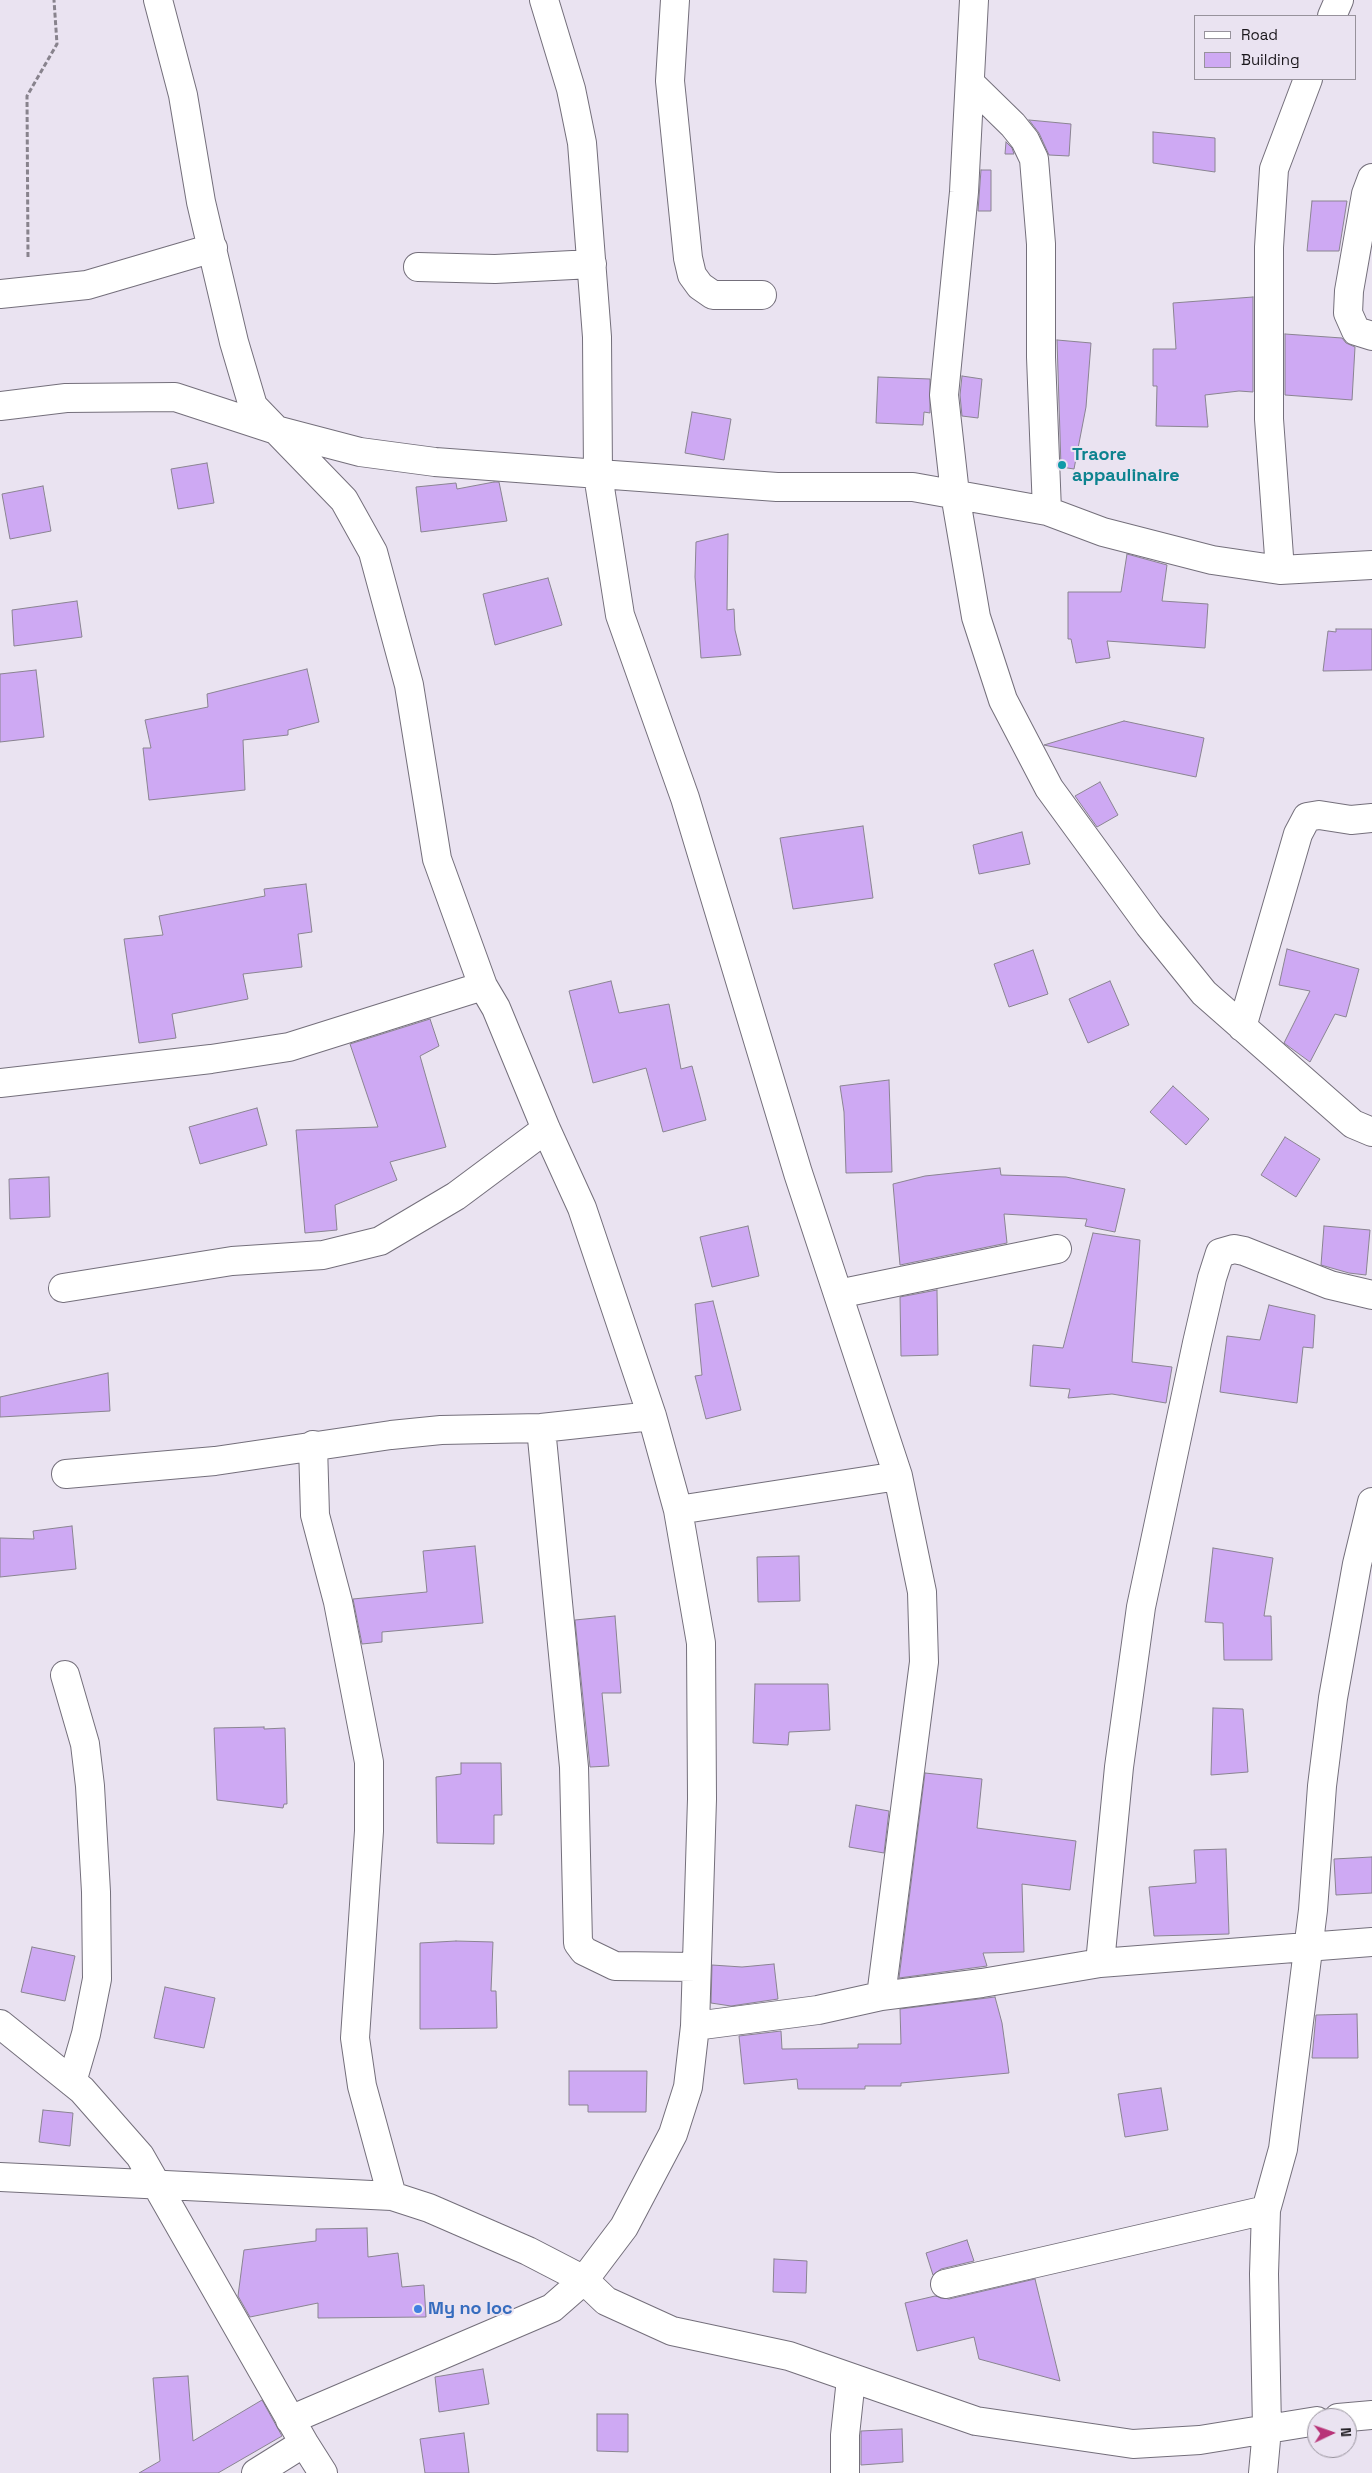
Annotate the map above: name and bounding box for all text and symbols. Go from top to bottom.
legend [1194,15,1357,80]
text: Road [1241,25,1278,44]
text: Building [1241,50,1300,69]
place label: Traore appaulinaire [1072,444,1180,486]
marker: Traore appaulinaire [1056,459,1068,471]
place label: My no loc [428,2298,513,2320]
marker: My no loc [412,2303,424,2315]
north arrow [1307,2408,1357,2458]
text: N [1337,2427,1355,2437]

